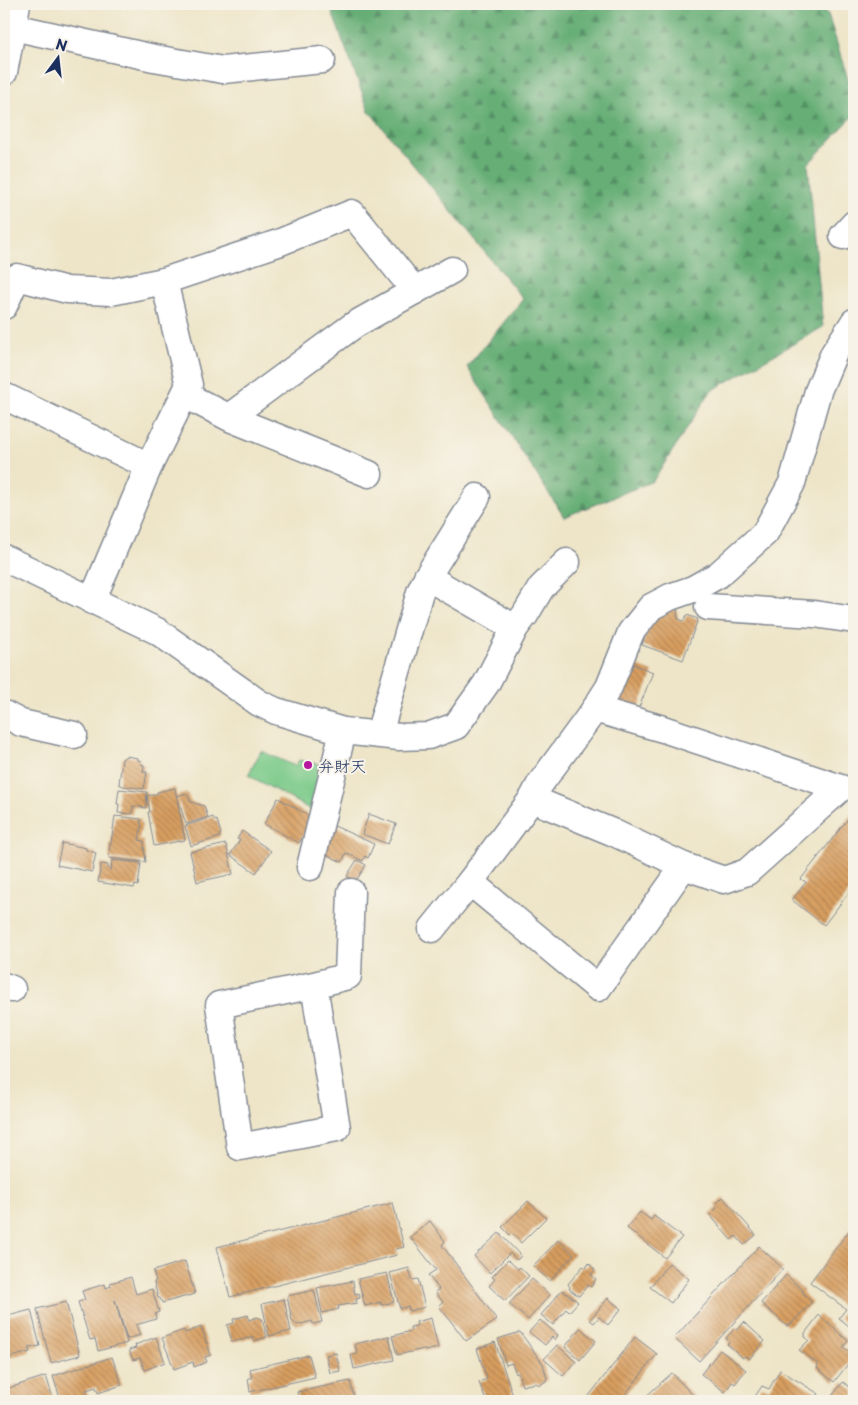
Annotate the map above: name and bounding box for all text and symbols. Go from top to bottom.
north arrow [32,32,82,82]
text: N [53,33,70,57]
place label: 弁財天 [318,753,366,777]
marker: 弁財天 [302,759,314,771]

